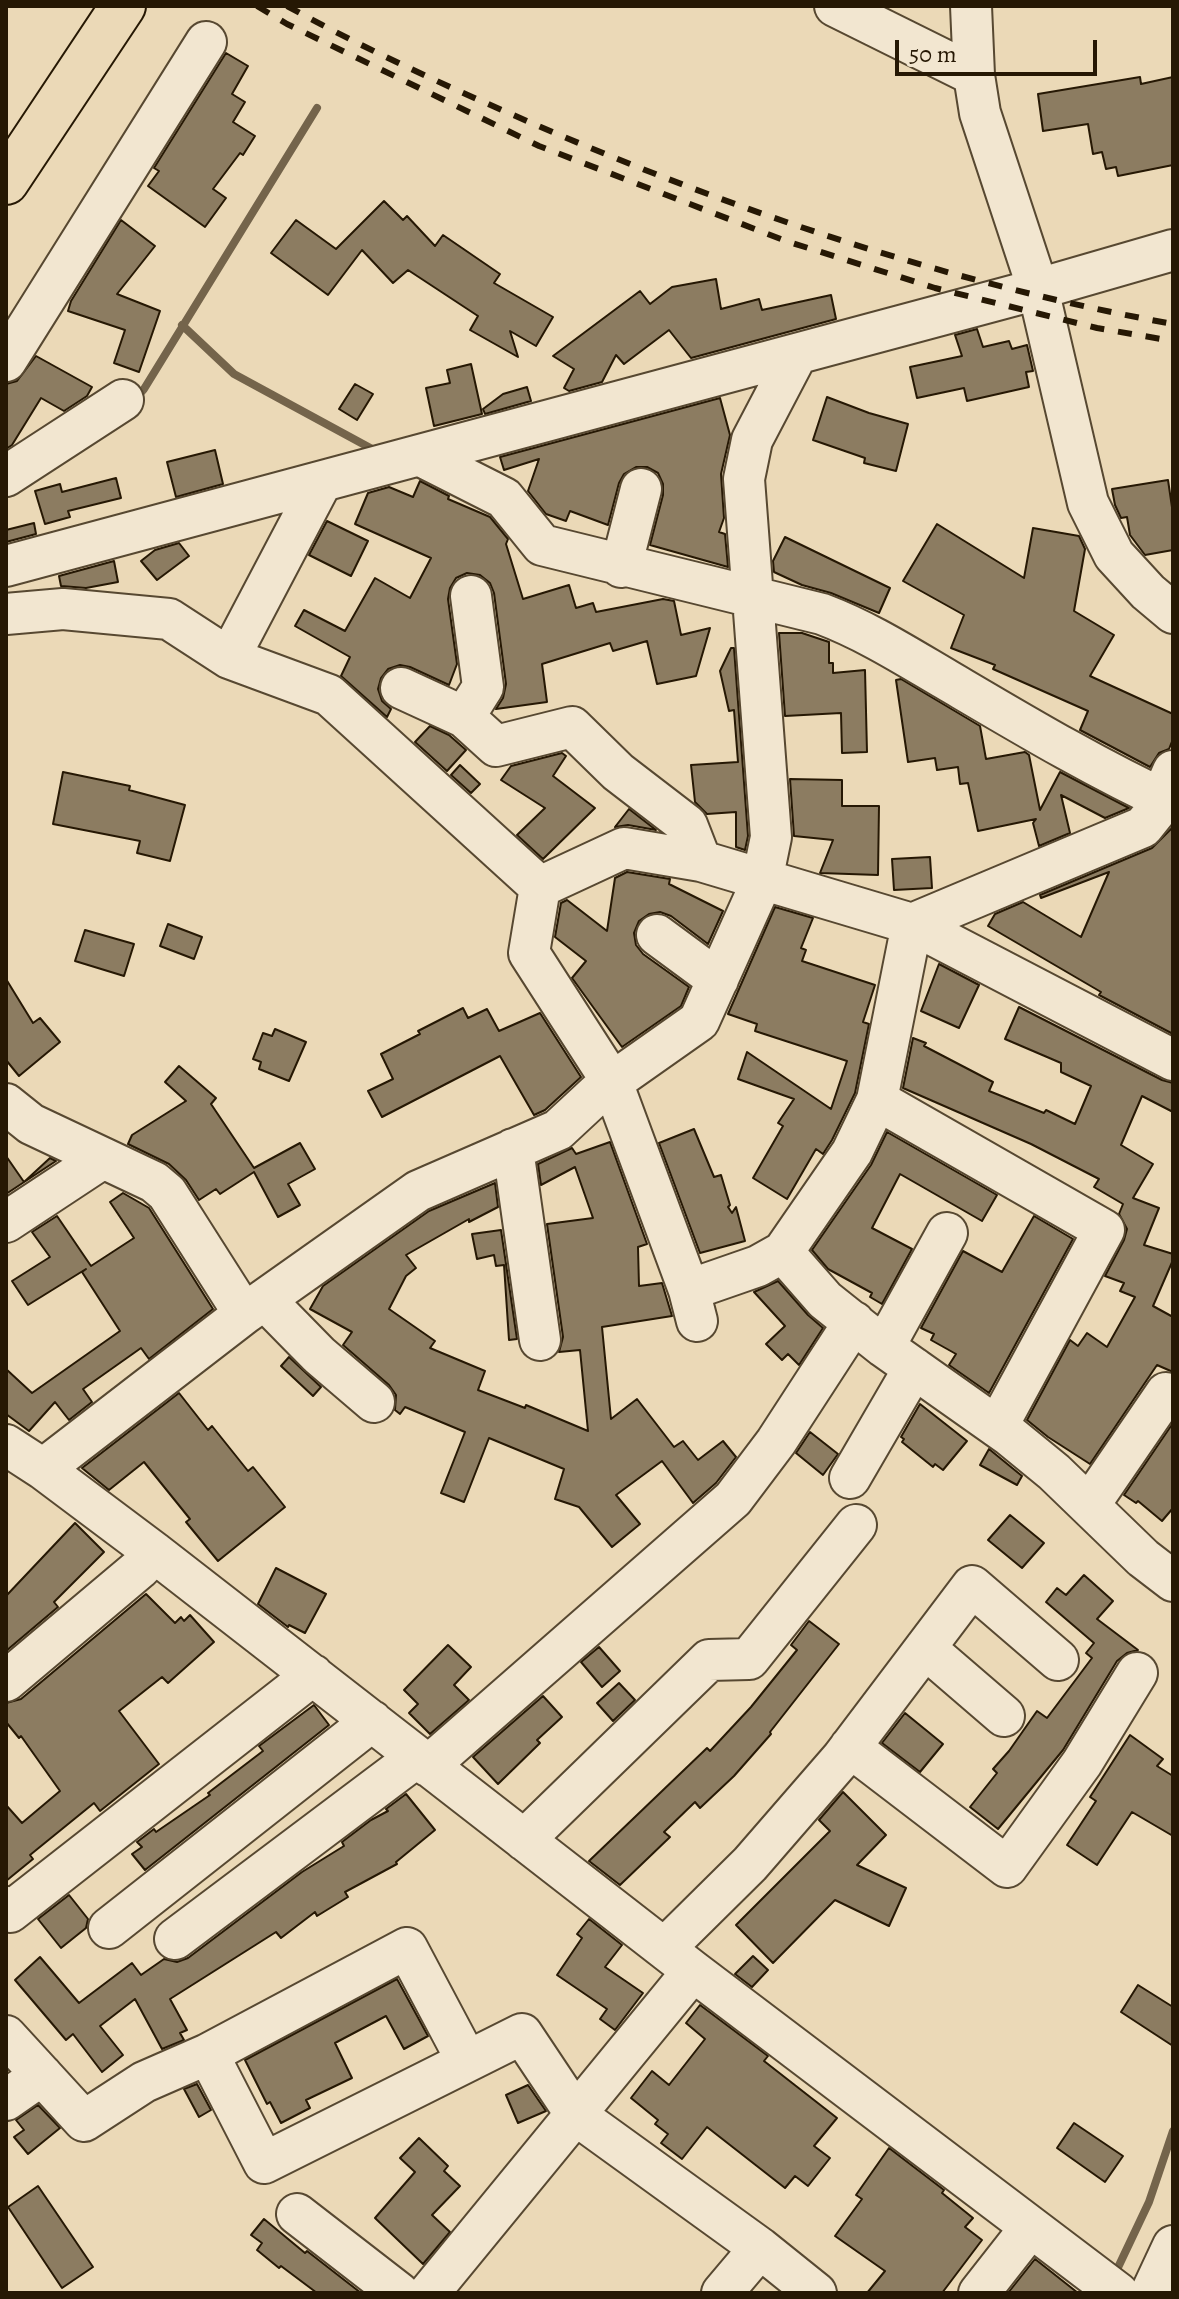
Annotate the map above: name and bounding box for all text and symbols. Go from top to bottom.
scale bar [899,24,1101,74]
text: 50 m [909,38,957,70]

